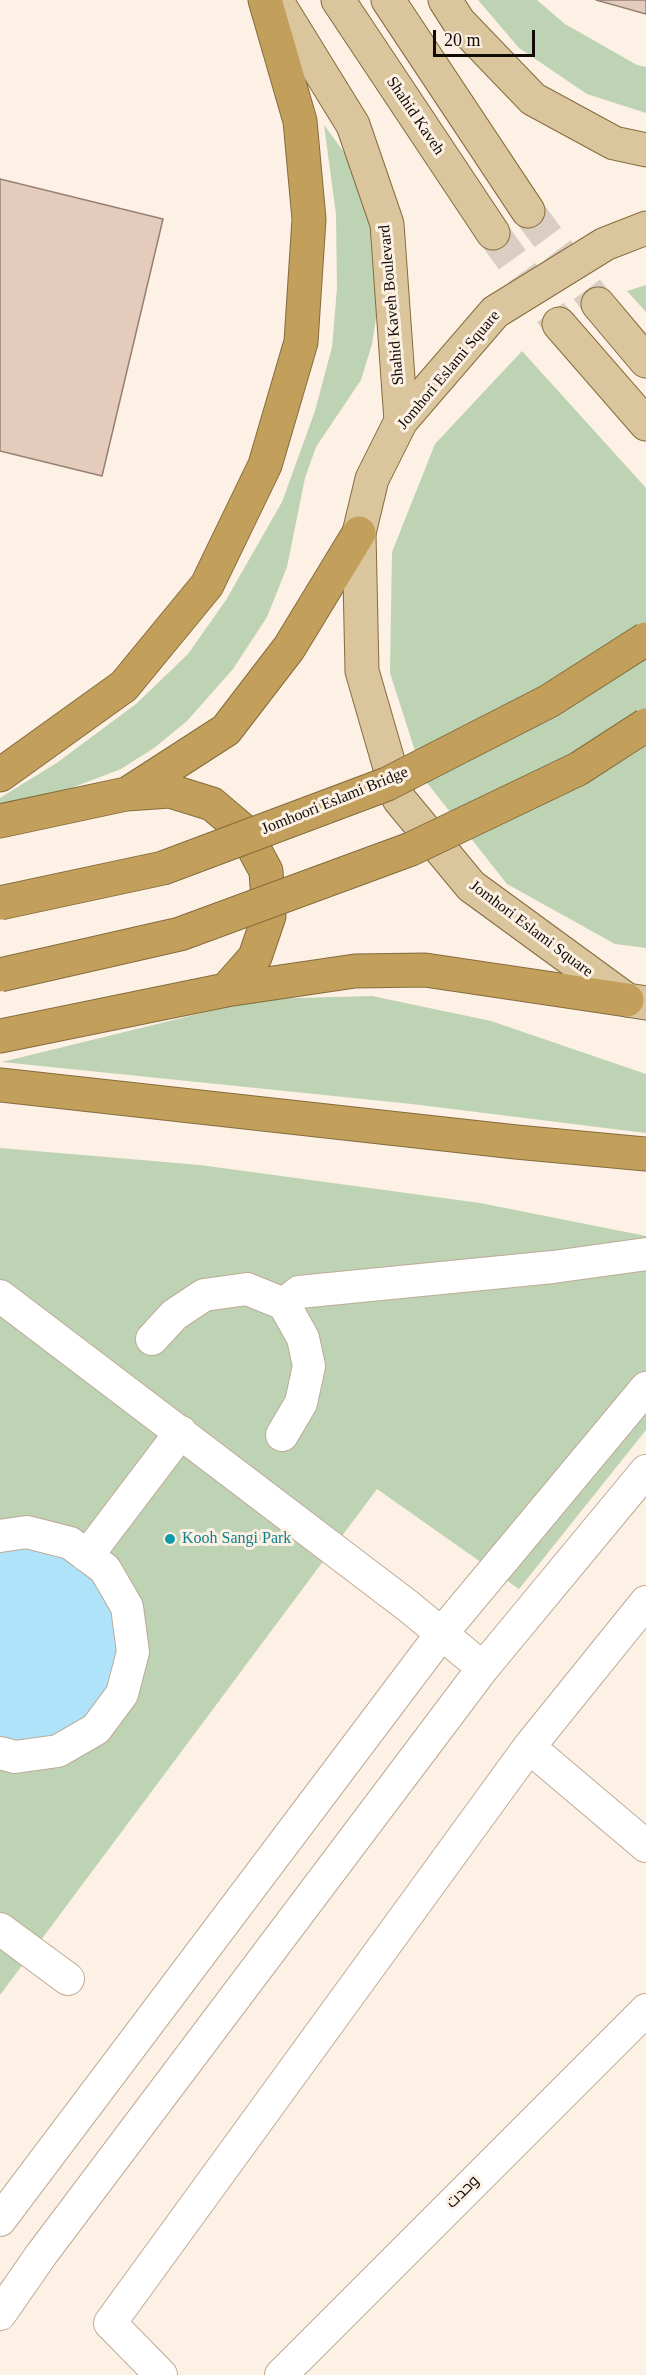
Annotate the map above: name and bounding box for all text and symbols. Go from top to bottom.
scale bar [436,18,538,56]
text: 20 m [444,30,481,50]
street label: Shahid Kaveh [382,73,448,159]
street label: Shahid Kaveh Boulevard [375,224,409,386]
street label: Jomhori Eslami Square [394,307,504,433]
street label: Jomhoori Eslami Bridge [259,763,411,839]
street label: Jomhori Eslami Square [466,876,596,982]
place label: Kooh Sangi Park [182,1529,291,1549]
marker: Kooh Sangi Park [163,1532,177,1546]
street label: وحدت [442,2171,484,2213]

